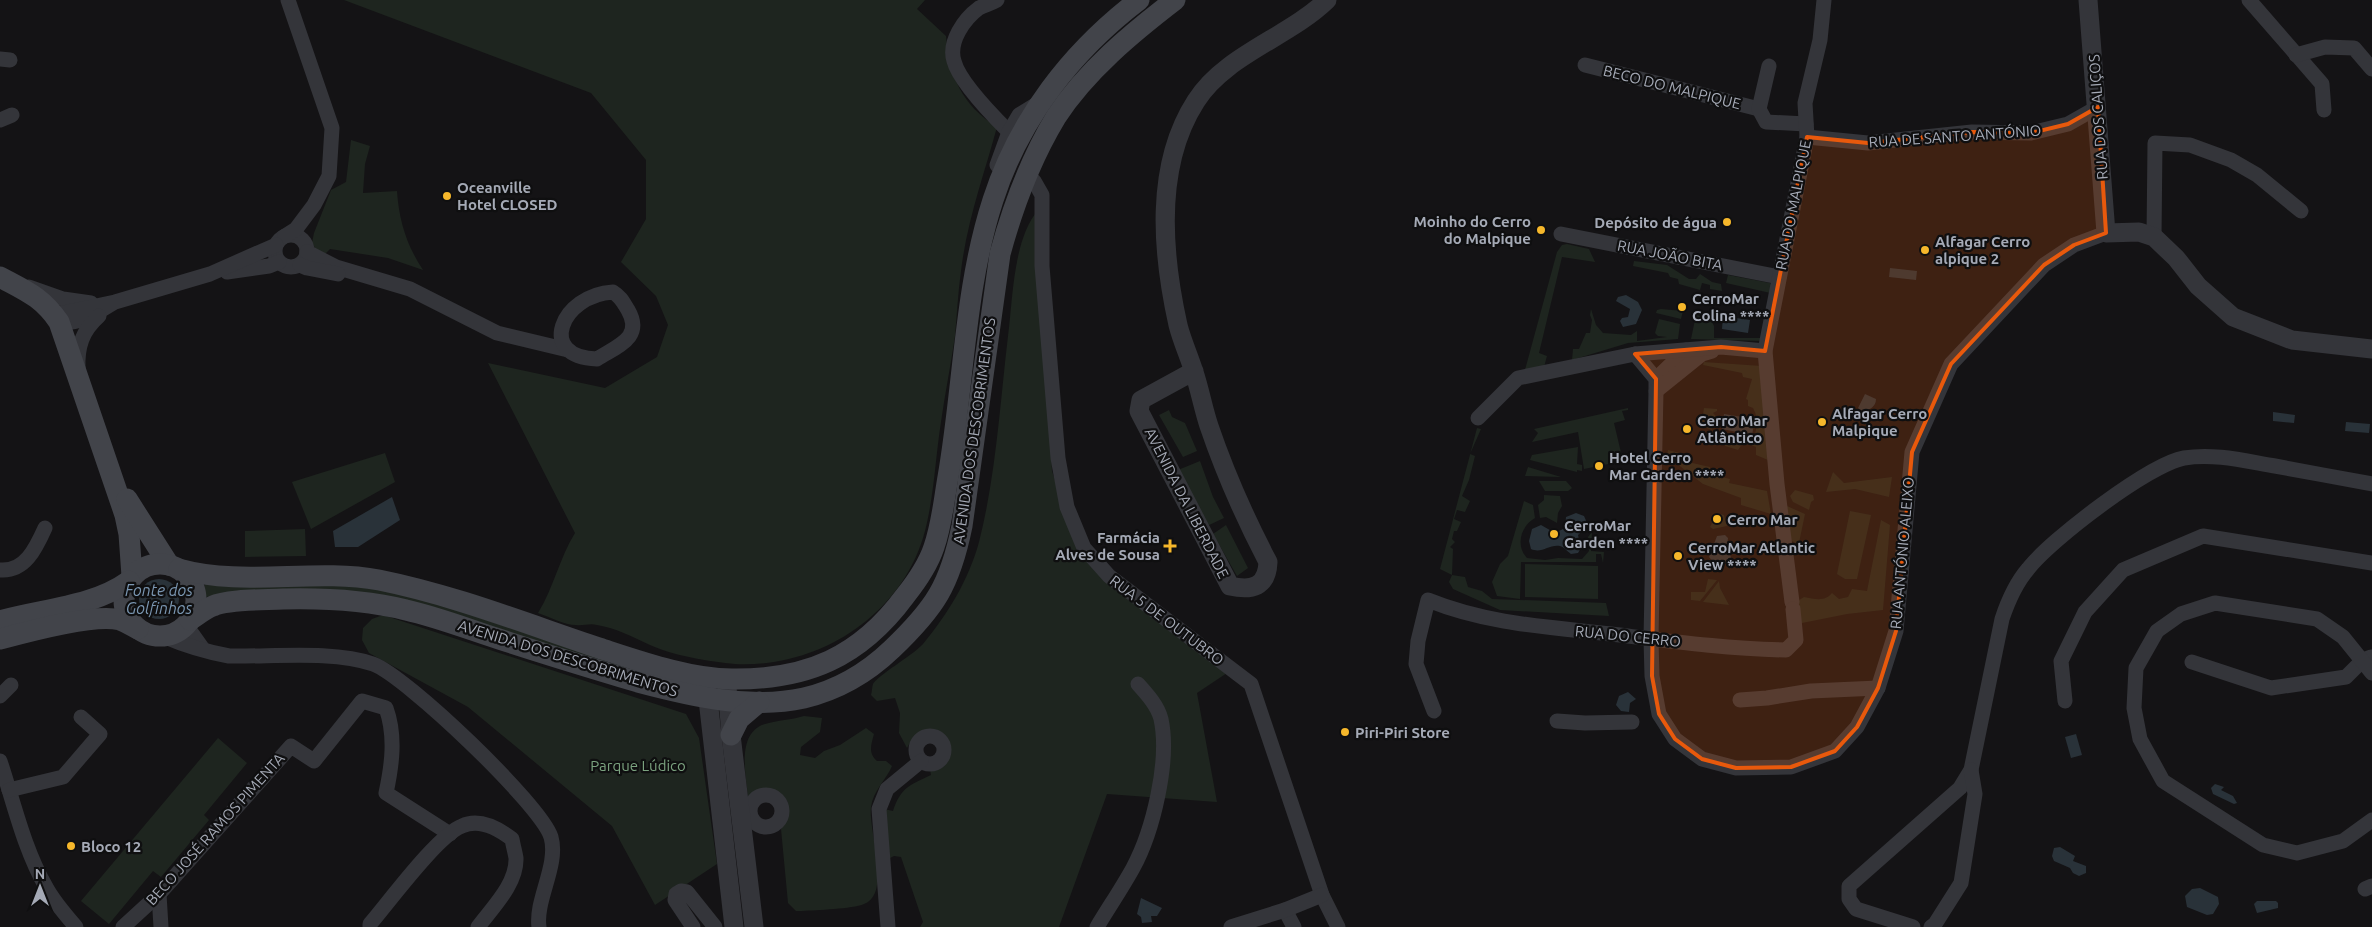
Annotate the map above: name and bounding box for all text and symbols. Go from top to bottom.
street label: RUA DOS CALIÇOS [2085,54,2111,180]
street label: BECO DO MALPIQUE [1602,62,1742,112]
street label: RUA DE SANTO ANTÓNIO [1868,121,2042,151]
street label: RUA DO MALPIQUE [1772,139,1814,271]
place label: Oceanville Hotel CLOSED [457,179,558,213]
marker: Oceanville Hotel CLOSED [441,190,453,202]
place label: Moinho do Cerro do Malpique [1413,213,1531,247]
place label: Depósito de água [1594,214,1717,231]
marker: Depósito de água [1721,216,1733,228]
marker: Moinho do Cerro do Malpique [1535,224,1547,236]
place label: Alfagar Cerro alpique 2 [1935,233,2030,267]
street label: RUA JOÃO BITA [1616,236,1724,274]
marker: Alfagar Cerro alpique 2 [1919,244,1931,256]
place label: CerroMar Colina **** [1692,290,1769,324]
marker: CerroMar Colina **** [1676,301,1688,313]
street label: AVENIDA DOS DESCOBRIMENTOS [950,316,998,545]
place label: Alfagar Cerro Malpique [1832,405,1927,439]
place label: Cerro Mar Atlântico [1697,412,1768,446]
marker: Alfagar Cerro Malpique [1816,416,1828,428]
marker: Cerro Mar Atlântico [1681,423,1693,435]
street label: AVENIDA DA LIBERDADE [1142,425,1232,581]
place label: Hotel Cerro Mar Garden **** [1609,449,1724,483]
marker: Hotel Cerro Mar Garden **** [1593,460,1605,472]
street label: RUA ANTÓNIO ALEIXO [1887,476,1917,630]
place label: Cerro Mar [1727,511,1798,528]
marker: Cerro Mar [1711,513,1723,525]
place label: CerroMar Garden **** [1564,517,1648,551]
marker: CerroMar Garden **** [1548,528,1560,540]
place label: Farmácia Alves de Sousa [1055,529,1160,563]
place label: CerroMar Atlantic View **** [1688,539,1815,573]
marker: Farmácia Alves de Sousa [1164,540,1176,552]
marker: CerroMar Atlantic View **** [1672,550,1684,562]
street label: RUA 5 DE OUTUBRO [1107,572,1227,668]
water label: Fonte dos Golfinhos [125,581,193,618]
street label: AVENIDA DOS DESCOBRIMENTOS [456,616,680,700]
street label: RUA DO CERRO [1574,622,1682,650]
place label: Piri-Piri Store [1355,724,1450,741]
marker: Piri-Piri Store [1339,726,1351,738]
street label: BECO JOSÉ RAMOS PIMENTA [142,749,288,908]
park label: Parque Lúdico [590,757,686,774]
place label: Bloco 12 [81,838,141,855]
marker: Bloco 12 [65,840,77,852]
north arrow [15,862,65,912]
text: N [35,866,45,882]

